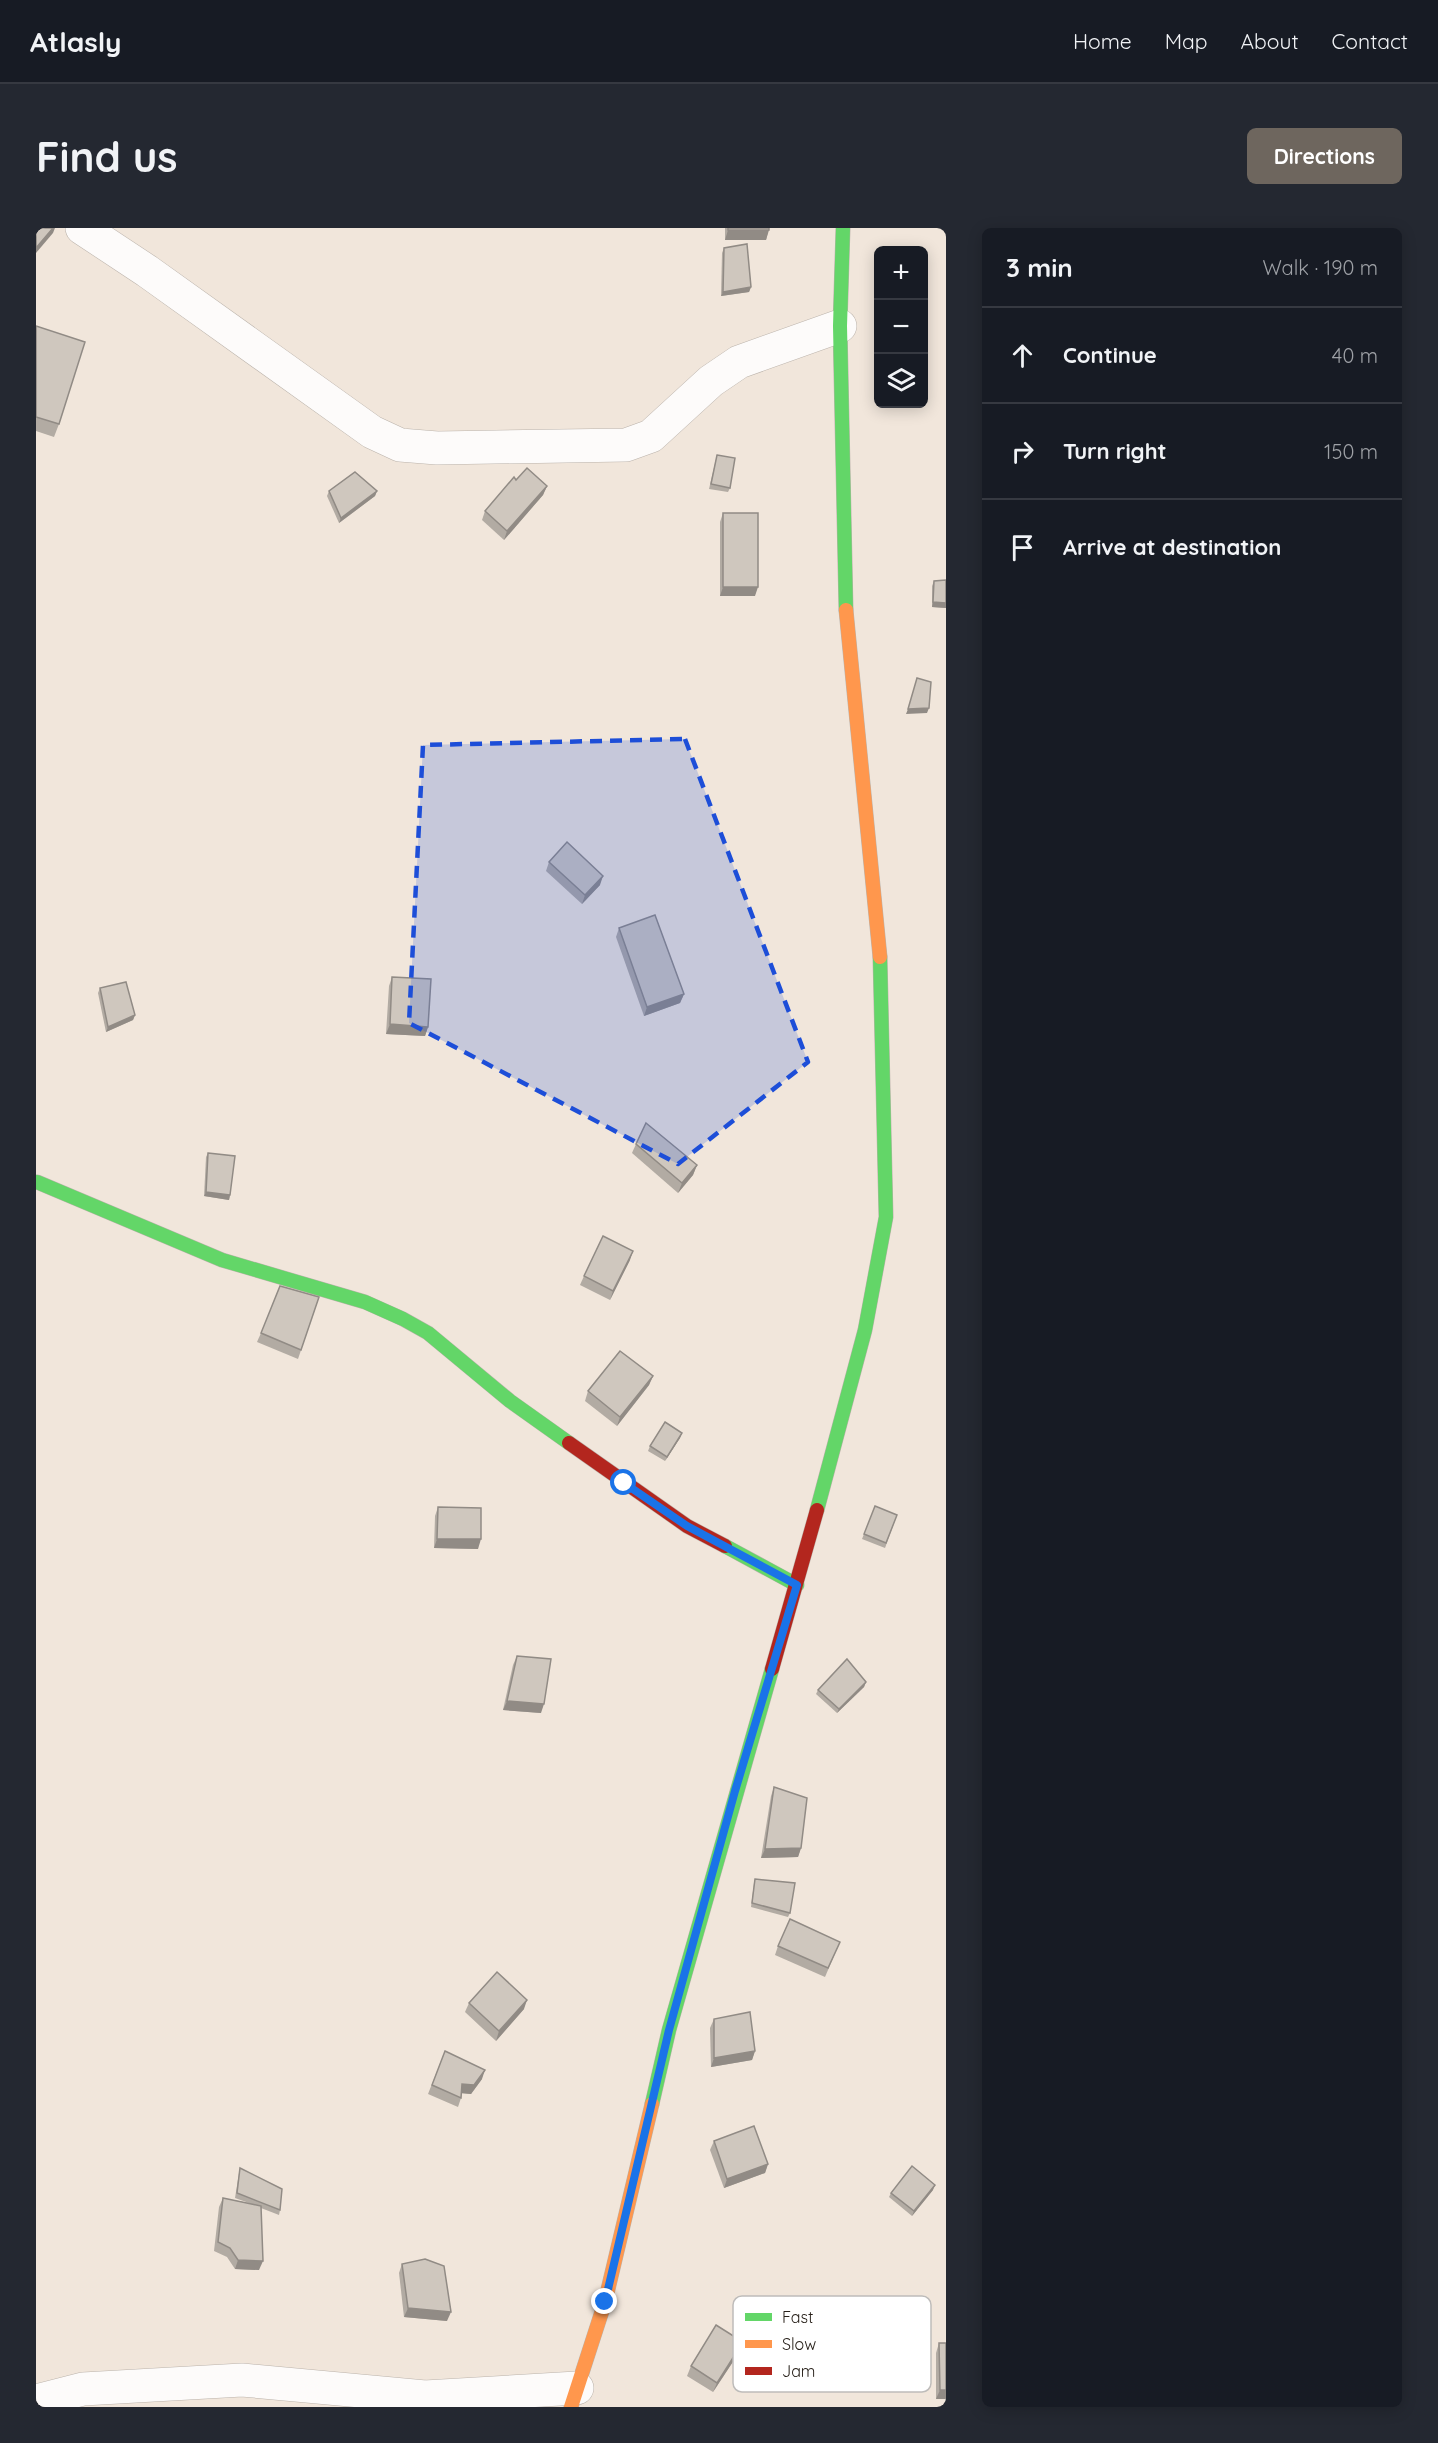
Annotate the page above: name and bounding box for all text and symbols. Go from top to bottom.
text: Atlasly [30,24,121,59]
text: Home [1073,28,1132,54]
text: Map [1165,28,1208,54]
text: About [1241,28,1299,54]
text: Contact [1332,28,1408,54]
button: Directions [1247,128,1402,184]
text: Find us [36,130,178,183]
map controls [874,246,928,408]
button: + [874,246,928,300]
text: 3 min [1006,251,1073,284]
text: Walk · 190 m [1262,255,1378,280]
button: − [874,300,928,354]
icon: ahead [1006,339,1039,372]
text: Continue [1063,341,1157,369]
text: 40 m [1332,343,1378,368]
button: layers [874,354,928,408]
icon: right [1006,435,1039,468]
text: Turn right [1063,437,1167,465]
text: 150 m [1324,439,1378,464]
icon: arrive [1006,531,1039,564]
text: Arrive at destination [1063,533,1281,561]
route start [610,1469,636,1495]
route end [591,2288,617,2314]
legend [733,2296,931,2392]
text: Fast [782,2307,813,2327]
text: Slow [782,2334,816,2354]
text: Jam [782,2361,815,2381]

